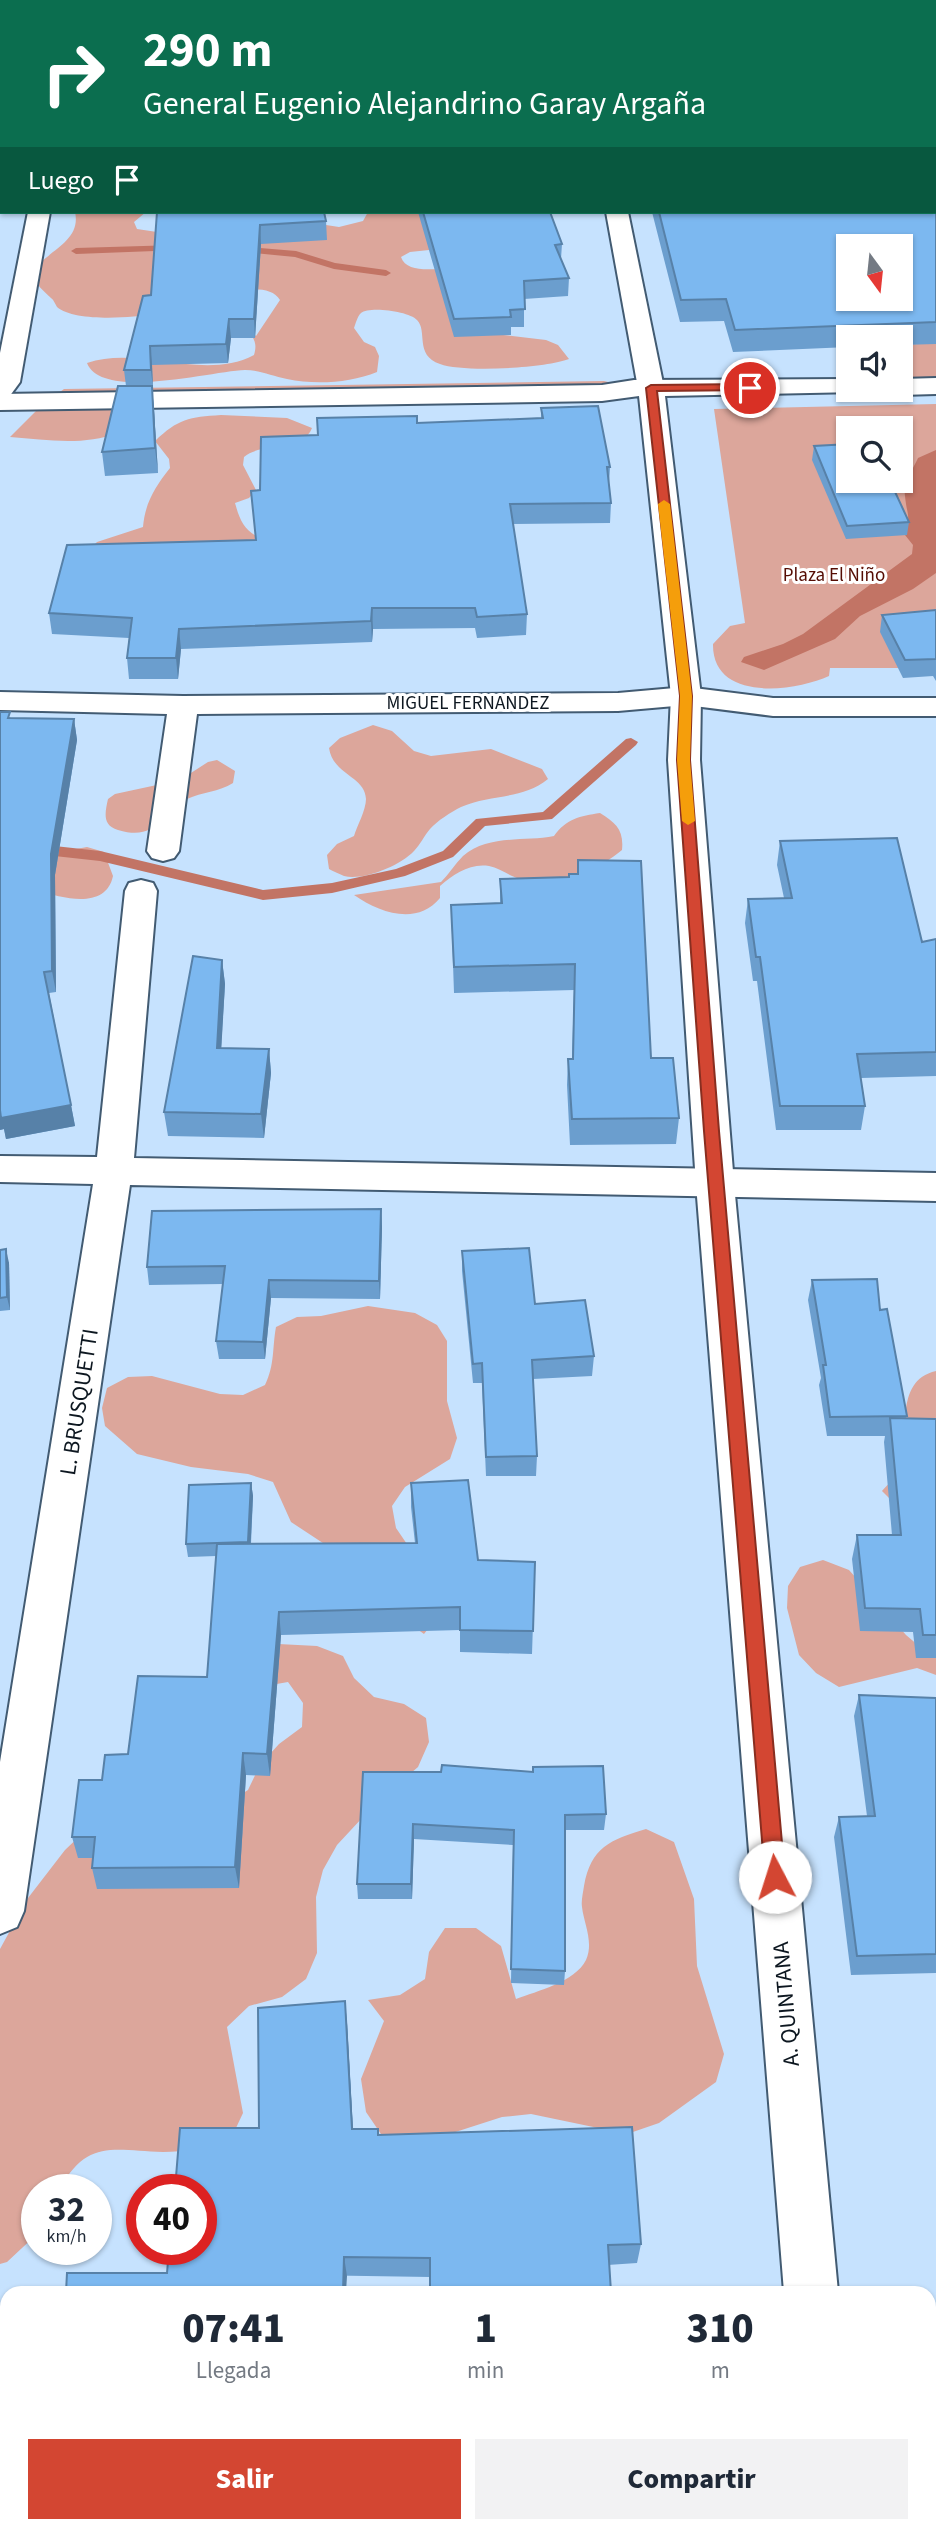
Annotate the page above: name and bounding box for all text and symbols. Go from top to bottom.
text: 290 m [143,16,272,86]
icon: right [28,28,119,119]
text: General Eugenio Alejandrino Garay Argaña [143,81,706,127]
icon: arrive [108,161,146,199]
text: Luego [28,162,94,199]
north arrow [836,234,914,312]
map controls [836,234,913,493]
button: sound [836,325,913,402]
pin [720,358,780,418]
icon: arrive [731,369,769,407]
button: search [836,416,913,493]
park label: Plaza El Niño [783,562,885,589]
street label: MIGUEL FERNANDEZ [387,690,549,717]
street label: L. BRUSQUETTI [51,1326,107,1478]
position arrow [738,1840,812,1914]
street label: A. QUINTANA [764,1940,808,2068]
speed limit sign: 40 [126,2174,217,2265]
text: 32 [48,2185,85,2235]
text: km/h [47,2224,86,2249]
text: 07:41 [182,2299,285,2359]
text: 1 [474,2299,497,2359]
text: 310 [687,2299,754,2359]
text: Llegada [196,2354,271,2387]
text: min [467,2354,504,2387]
text: m [711,2354,730,2387]
button: Salir [28,2439,461,2519]
button: Compartir [475,2439,908,2519]

